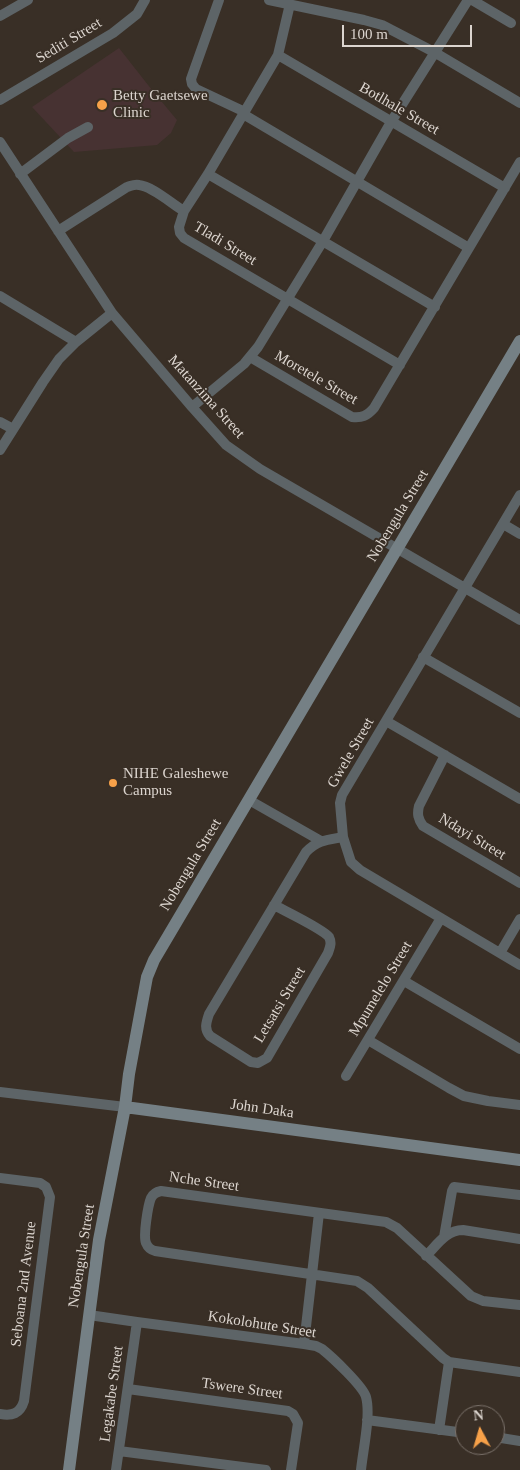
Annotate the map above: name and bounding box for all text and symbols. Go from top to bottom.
street label: Sediti Street [33,14,105,68]
scale bar [345,15,475,47]
text: 100 m [350,26,388,42]
street label: Botlhale Street [356,79,442,139]
place label: Betty Gaetsewe Clinic [113,87,208,122]
marker: Betty Gaetsewe Clinic [95,98,109,112]
street label: Tladi Street [190,218,260,270]
street label: Moretele Street [271,347,361,409]
street label: Matanzima Street [164,352,248,442]
street label: Nobengula Street [363,467,433,565]
street label: Gwele Street [324,715,378,791]
place label: NIHE Galeshewe Campus [123,765,228,800]
marker: NIHE Galeshewe Campus [107,777,119,789]
street label: Ndayi Street [435,810,509,864]
street label: Nobengula Street [156,816,226,914]
street label: Mpumelelo Street [346,938,416,1040]
street label: Letsatsi Street [250,964,310,1046]
street label: John Daka [229,1096,295,1122]
street label: Nche Street [168,1168,240,1196]
street label: Nobengula Street [65,1203,99,1309]
street label: Seboana 2nd Avenue [7,1220,41,1348]
street label: Kokolohute Street [206,1308,318,1342]
street label: Legakabe Street [96,1345,128,1443]
street label: Tswere Street [200,1374,284,1404]
north arrow [455,1405,505,1455]
text: N [473,1408,484,1424]

